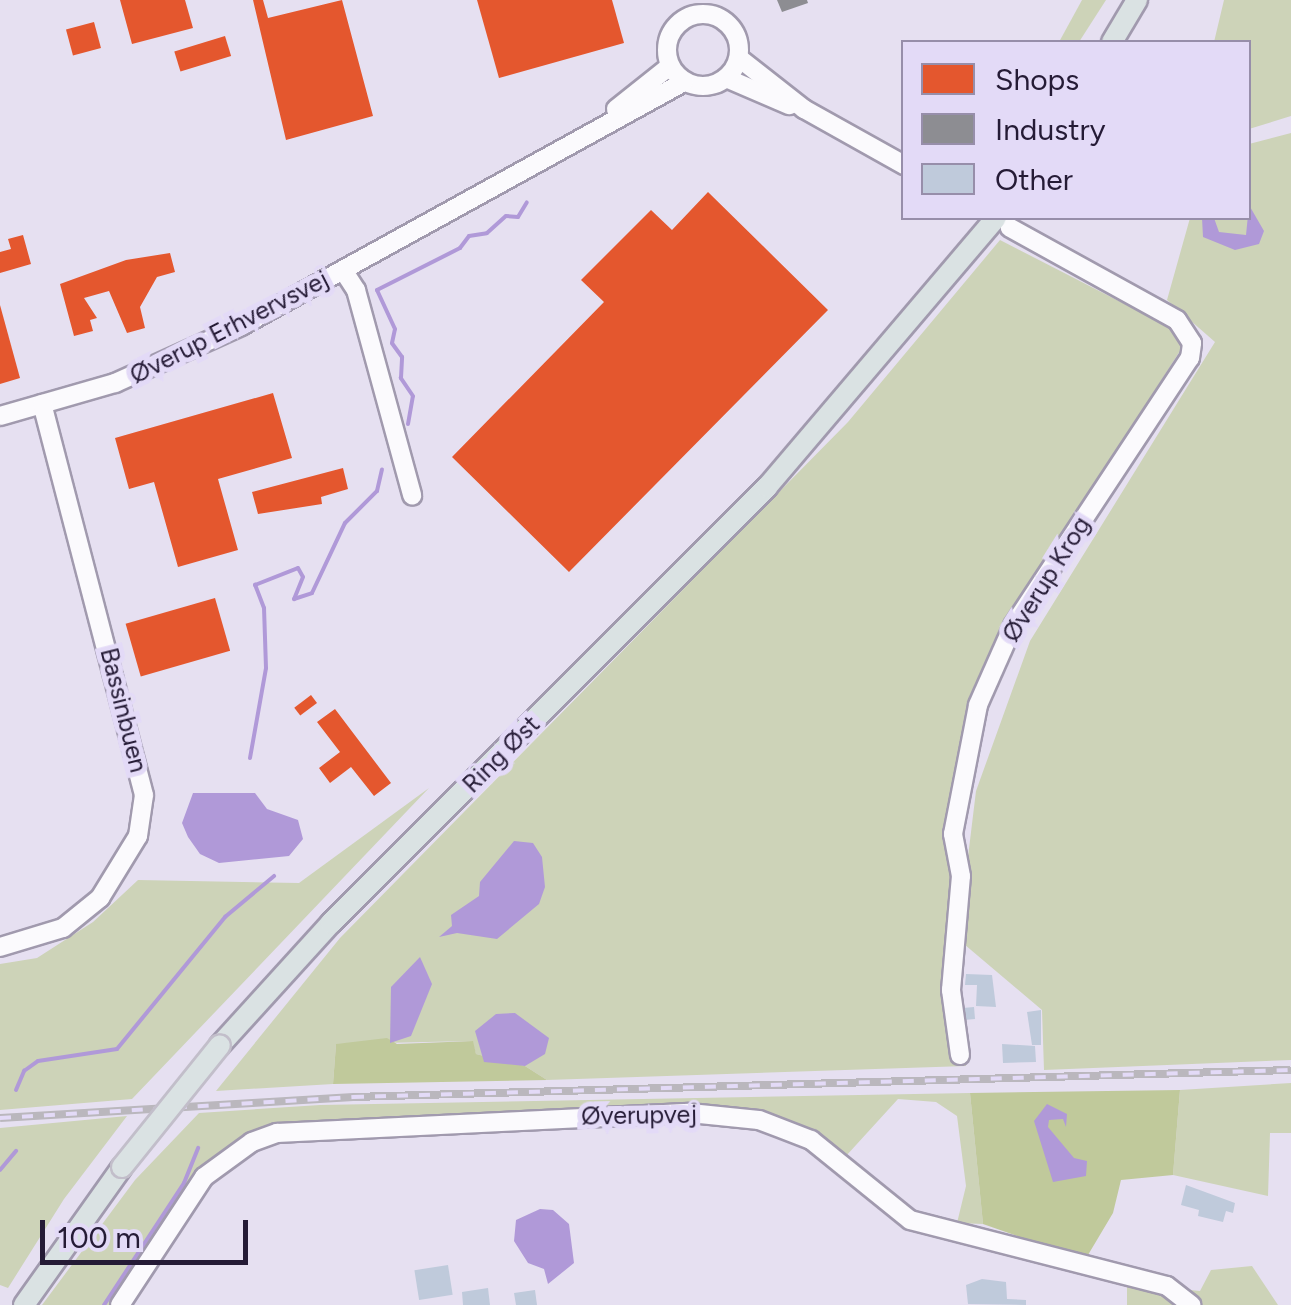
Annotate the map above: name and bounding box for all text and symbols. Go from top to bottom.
legend [901,40,1251,220]
text: Shops [995,61,1079,98]
text: Industry [995,111,1105,148]
text: Other [995,161,1073,198]
street label: Øverup Erhvervsvej [125,264,333,390]
street label: Øverup Krog [996,511,1096,647]
street label: Bassinbuen [94,645,154,775]
street label: Ring Øst [456,709,546,799]
street label: Øverupvej [581,1099,697,1131]
scale bar [45,1200,252,1262]
text: 100 m [57,1219,141,1256]

